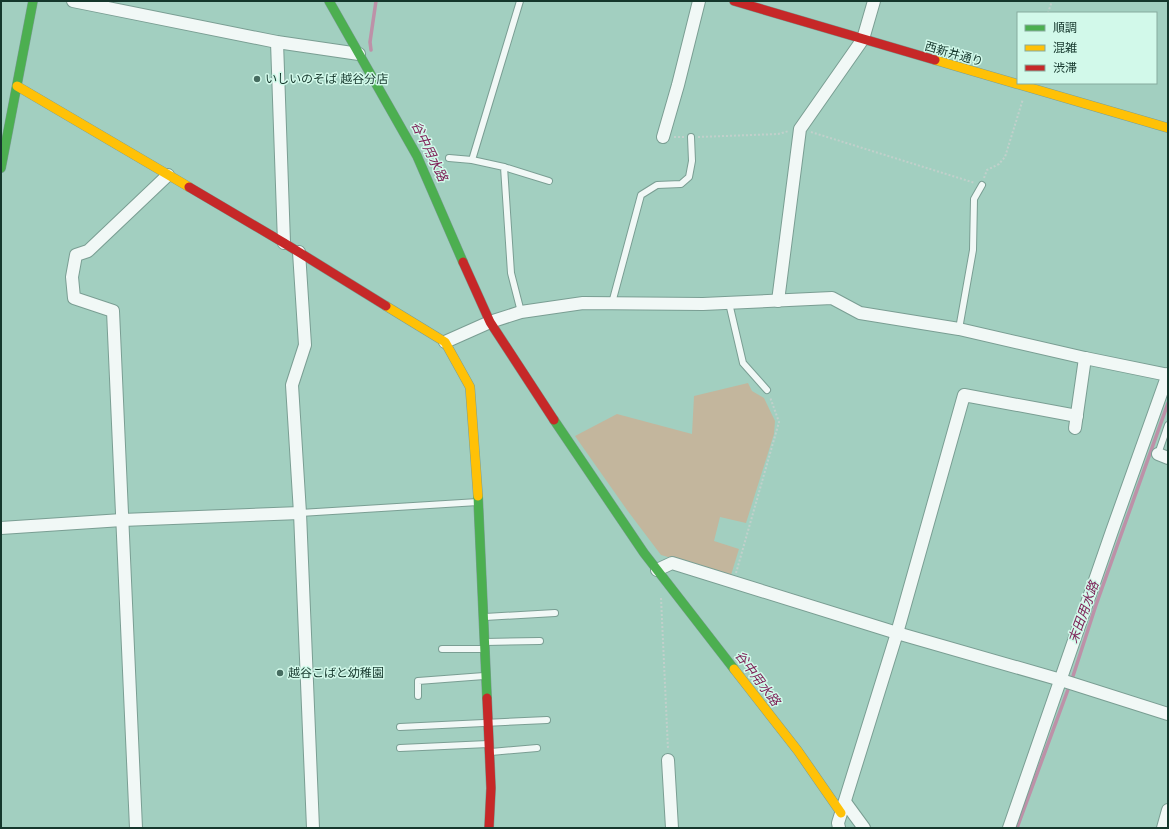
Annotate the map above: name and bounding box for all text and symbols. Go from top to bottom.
legend [1017,12,1157,84]
text: 順調 [1053,21,1077,35]
street label: 西新井通り [923,39,985,69]
text: 混雑 [1053,41,1077,55]
text: 渋滞 [1053,61,1077,75]
place label: いしいのそば 越谷分店 [265,72,388,86]
marker: いしいのそば 越谷分店 [252,74,262,84]
water label: 谷中用水路 [409,119,451,185]
water label: 末田用水路 [1065,578,1102,645]
water label: 谷中用水路 [732,648,784,710]
place label: 越谷こばと幼稚園 [288,666,384,680]
marker: 越谷こばと幼稚園 [275,668,285,678]

